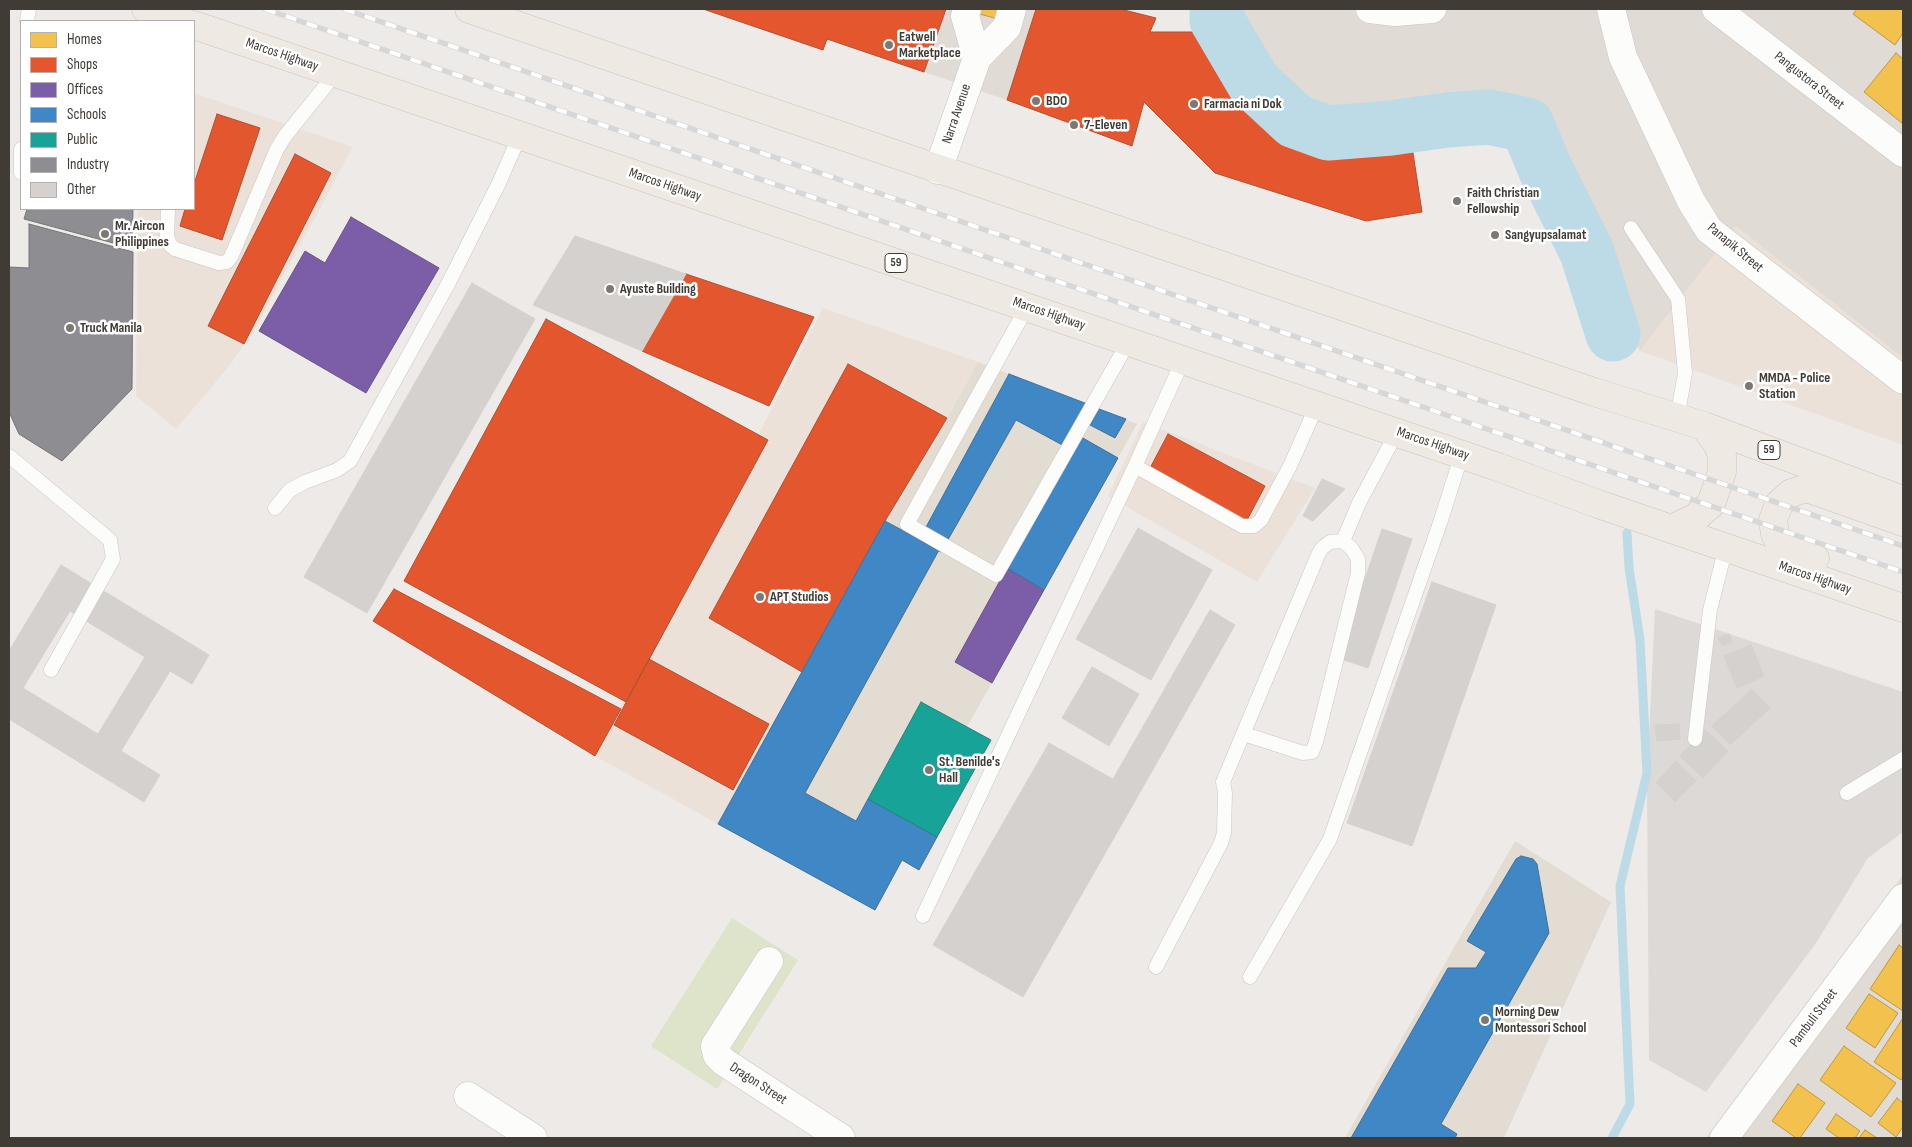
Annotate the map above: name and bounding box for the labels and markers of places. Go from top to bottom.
place label: Eatwell Marketplace [899,29,961,62]
marker: Eatwell Marketplace [883,39,895,51]
place label: BDO [1046,93,1067,109]
marker: BDO [1030,95,1042,107]
place label: Farmacia ni Dok [1204,96,1282,112]
marker: Farmacia ni Dok [1188,98,1200,110]
place label: 7-Eleven [1084,117,1127,133]
marker: 7-Eleven [1068,119,1080,131]
place label: Faith Christian Fellowship [1467,185,1539,218]
marker: Faith Christian Fellowship [1451,195,1463,207]
place label: Mr. Aircon Philippines [115,218,169,250]
place label: Sangyupsalamat [1505,227,1586,243]
marker: Mr. Aircon Philippines [99,228,111,240]
marker: Sangyupsalamat [1489,229,1501,241]
place label: Ayuste Building [620,281,696,297]
marker: Ayuste Building [604,283,616,295]
place label: Truck Manila [80,320,142,336]
marker: Truck Manila [64,322,76,334]
place label: MMDA - Police Station [1759,370,1830,402]
marker: MMDA - Police Station [1743,380,1755,392]
place label: APT Studios [770,589,829,605]
marker: APT Studios [754,591,766,603]
place label: St. Benilde's Hall [939,754,1000,786]
marker: St. Benilde's Hall [923,764,935,776]
place label: Morning Dew Montessori School [1495,1004,1586,1036]
marker: Morning Dew Montessori School [1479,1014,1491,1026]

